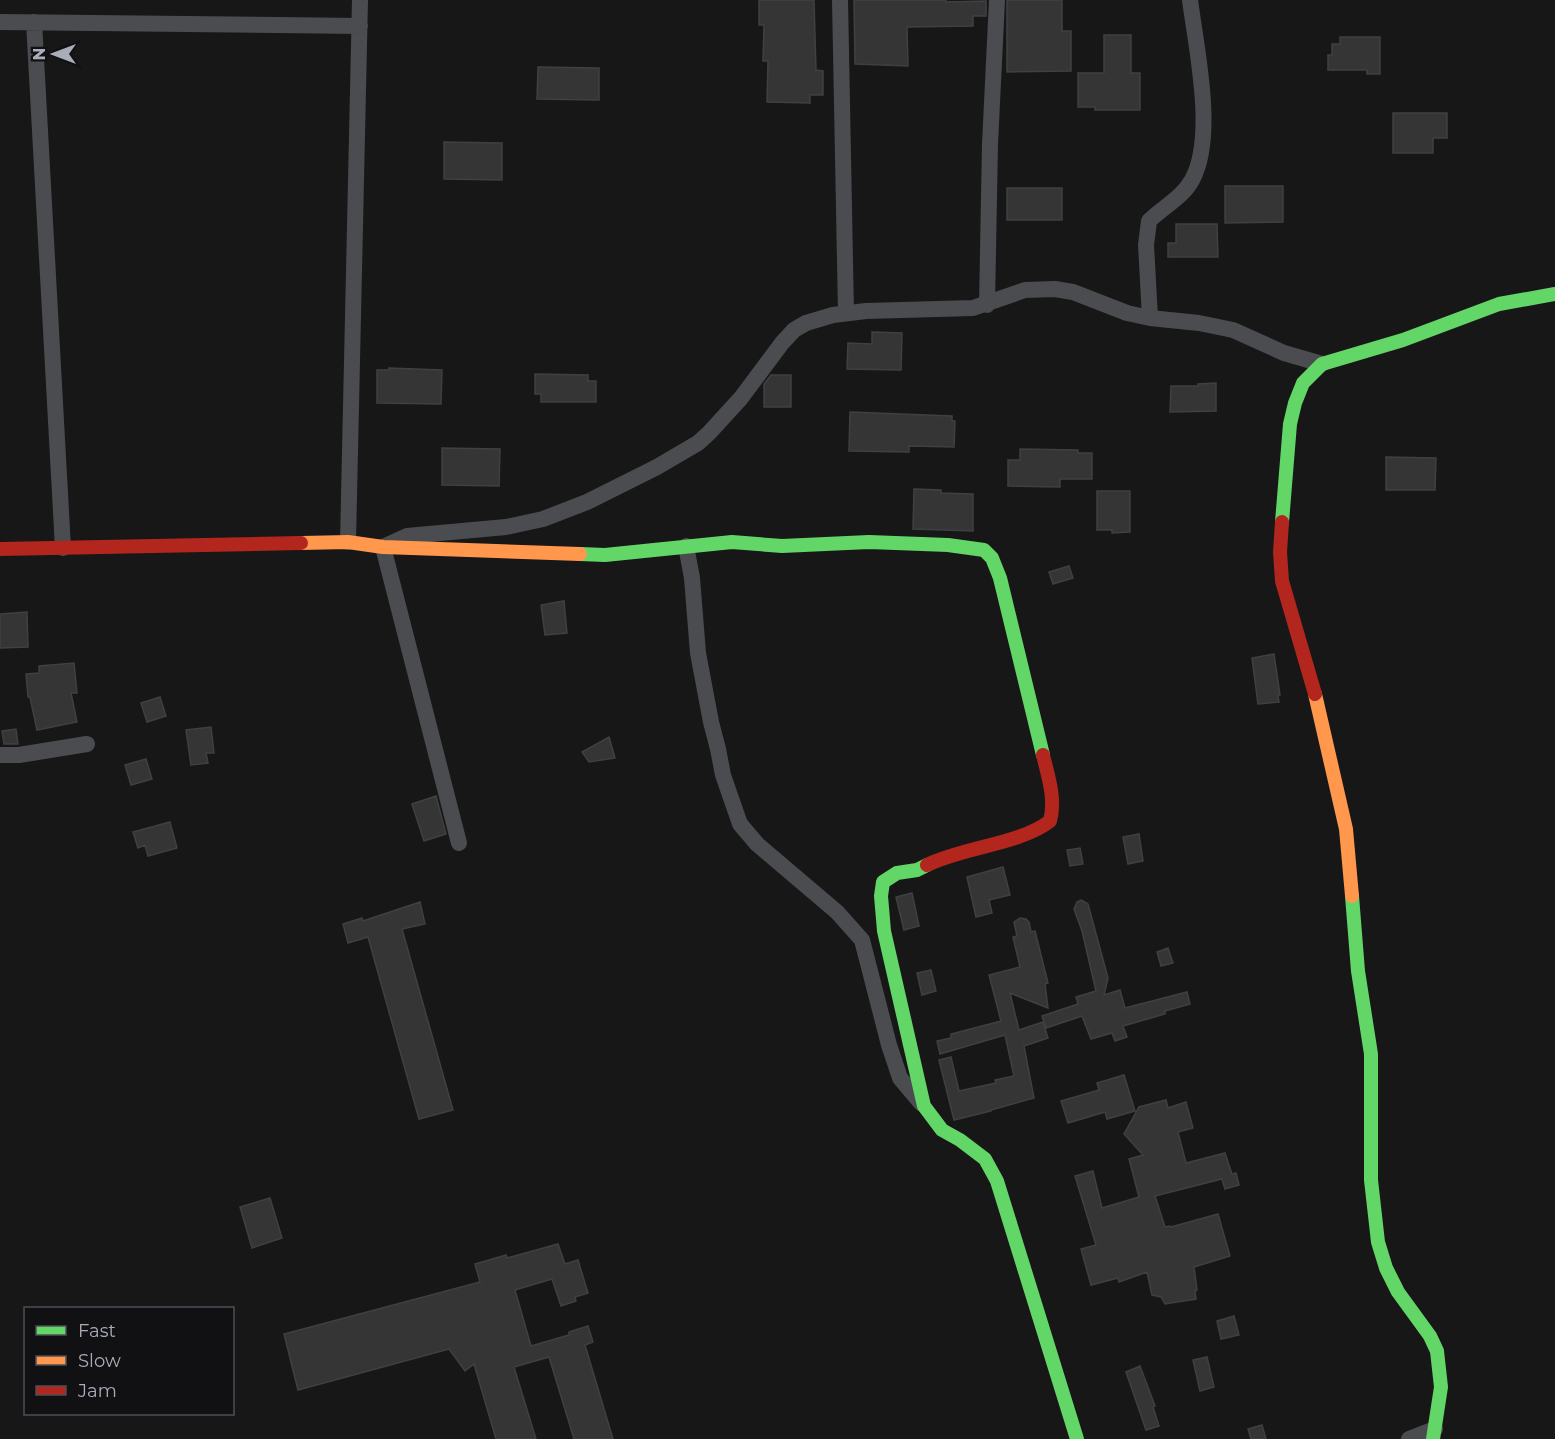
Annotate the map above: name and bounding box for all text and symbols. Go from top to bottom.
north arrow [24,24,84,84]
text: N [30,48,49,60]
legend [24,1307,234,1415]
text: Fast [78,1320,116,1342]
text: Slow [78,1350,121,1372]
text: Jam [77,1380,117,1402]

